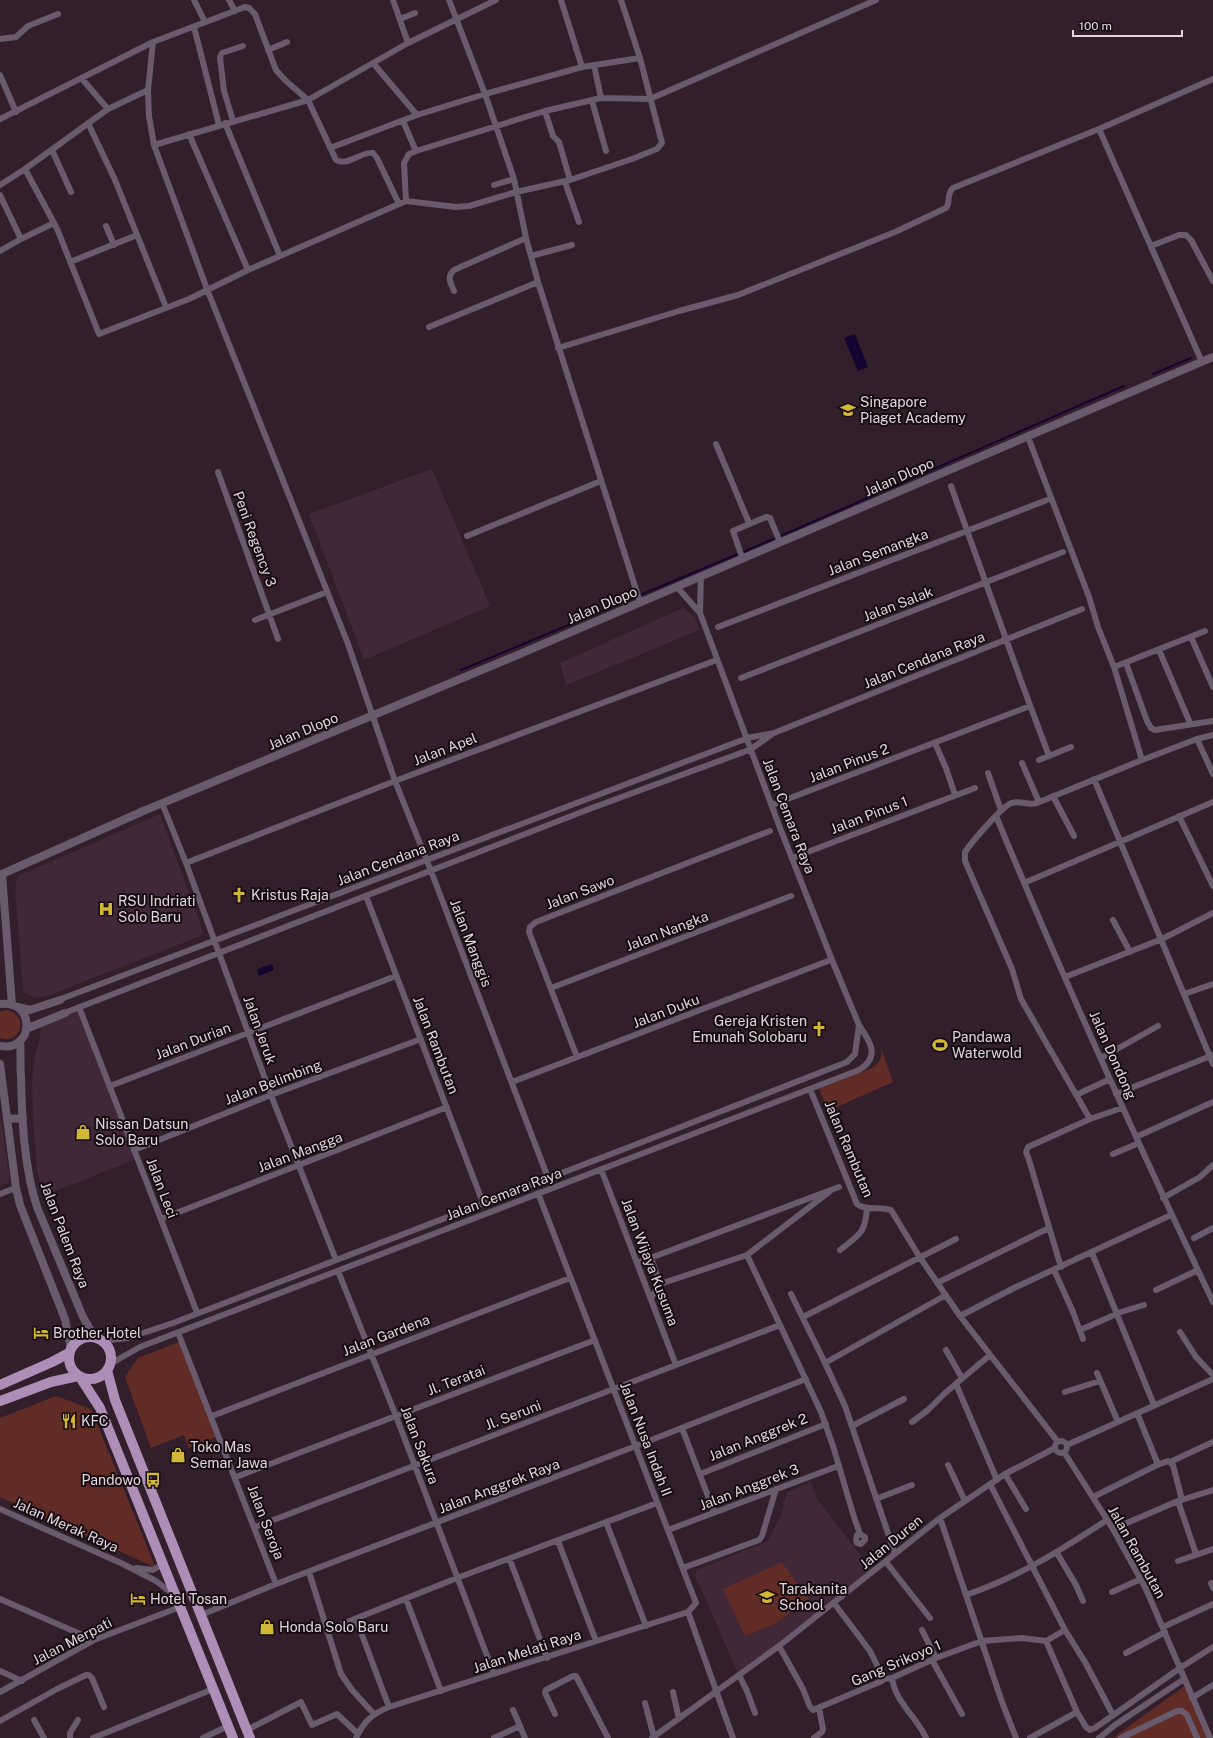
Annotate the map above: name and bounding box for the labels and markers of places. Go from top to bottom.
place label: Singapore Piaget Academy [860,394,966,426]
school or university icon: Singapore Piaget Academy [839,401,857,419]
church icon: Kristus Raja [230,886,248,904]
place label: Kristus Raja [251,887,329,903]
place label: RSU Indriati Solo Baru [118,893,196,925]
hospital icon: RSU Indriati Solo Baru [97,900,115,918]
place label: Gereja Kristen Emunah Solobaru [692,1013,807,1045]
church icon: Gereja Kristen Emunah Solobaru [810,1020,828,1038]
place label: Pandawa Waterwold [952,1029,1022,1061]
sports icon: Pandawa Waterwold [931,1036,949,1054]
place label: Nissan Datsun Solo Baru [95,1116,188,1148]
shop icon: Nissan Datsun Solo Baru [74,1123,92,1141]
hotel icon: Brother Hotel [32,1324,50,1342]
place label: Brother Hotel [53,1325,141,1341]
restaurant icon: KFC [60,1412,78,1430]
place label: KFC [81,1413,109,1429]
place label: Toko Mas Semar Jawa [190,1439,267,1471]
shop icon: Toko Mas Semar Jawa [169,1446,187,1464]
bus stop icon: Pandowo [144,1471,162,1489]
place label: Pandowo [82,1472,141,1488]
place label: Tarakanita School [779,1581,847,1613]
school or university icon: Tarakanita School [758,1588,776,1606]
hotel icon: Hotel Tosan [129,1590,147,1608]
place label: Hotel Tosan [150,1591,227,1607]
shop icon: Honda Solo Baru [258,1618,276,1636]
place label: Honda Solo Baru [279,1619,388,1635]

